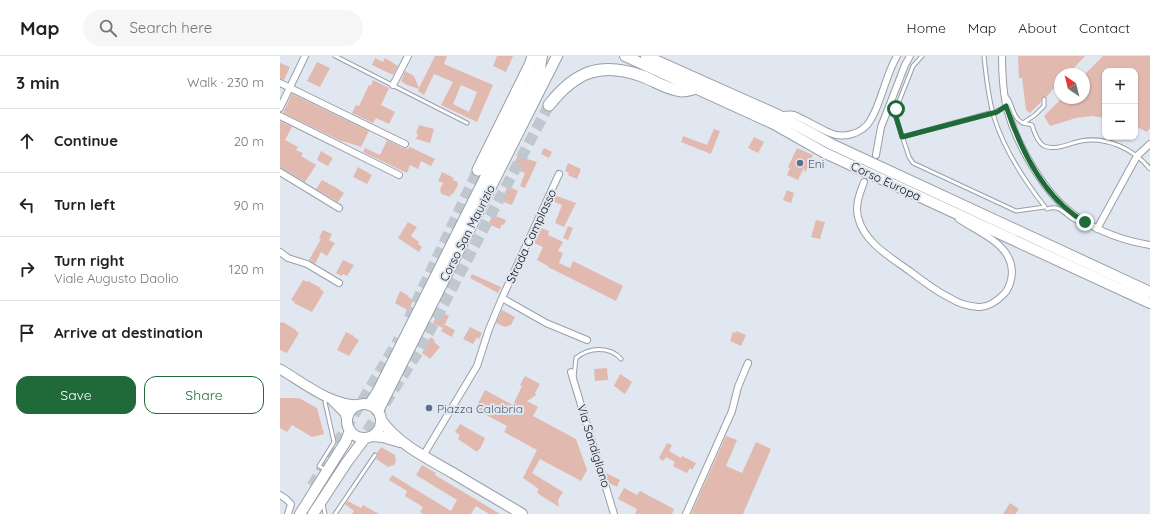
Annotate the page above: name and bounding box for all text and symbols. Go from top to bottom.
search box [83,10,363,46]
text: Map [20,16,59,40]
icon: search [97,17,119,39]
text: Search here [129,18,212,37]
text: Home [907,19,946,37]
text: Map [968,19,996,37]
text: About [1018,19,1057,37]
text: Contact [1079,19,1130,37]
north arrow [1054,68,1090,104]
map controls [1102,68,1138,140]
button: + [1102,68,1138,104]
text: 3 min [16,72,60,93]
text: Walk · 230 m [187,74,264,90]
route start [887,100,905,118]
button: − [1102,104,1138,140]
icon: ahead [16,130,38,152]
text: Continue [54,131,118,150]
text: 20 m [234,133,264,149]
place label: Eni [808,156,824,171]
marker: Eni [795,158,805,168]
street label: Corso Europa [849,158,923,204]
street label: Corso San Maurizio [436,182,498,284]
street label: Strada Camplasso [503,186,559,286]
icon: left [16,194,38,216]
text: Turn left [54,195,116,214]
text: 90 m [234,197,264,213]
route end [1076,213,1094,231]
text: Turn right [54,251,125,270]
icon: right [16,258,38,280]
text: 120 m [229,261,264,277]
text: Viale Augusto Daolio [54,270,179,286]
icon: arrive [16,322,38,344]
text: Arrive at destination [54,323,203,342]
button: Save [16,376,136,414]
button: Share [144,376,264,414]
place label: Piazza Calabria [437,401,523,416]
marker: Piazza Calabria [424,403,434,413]
street label: Via Sandigliano [574,403,614,489]

